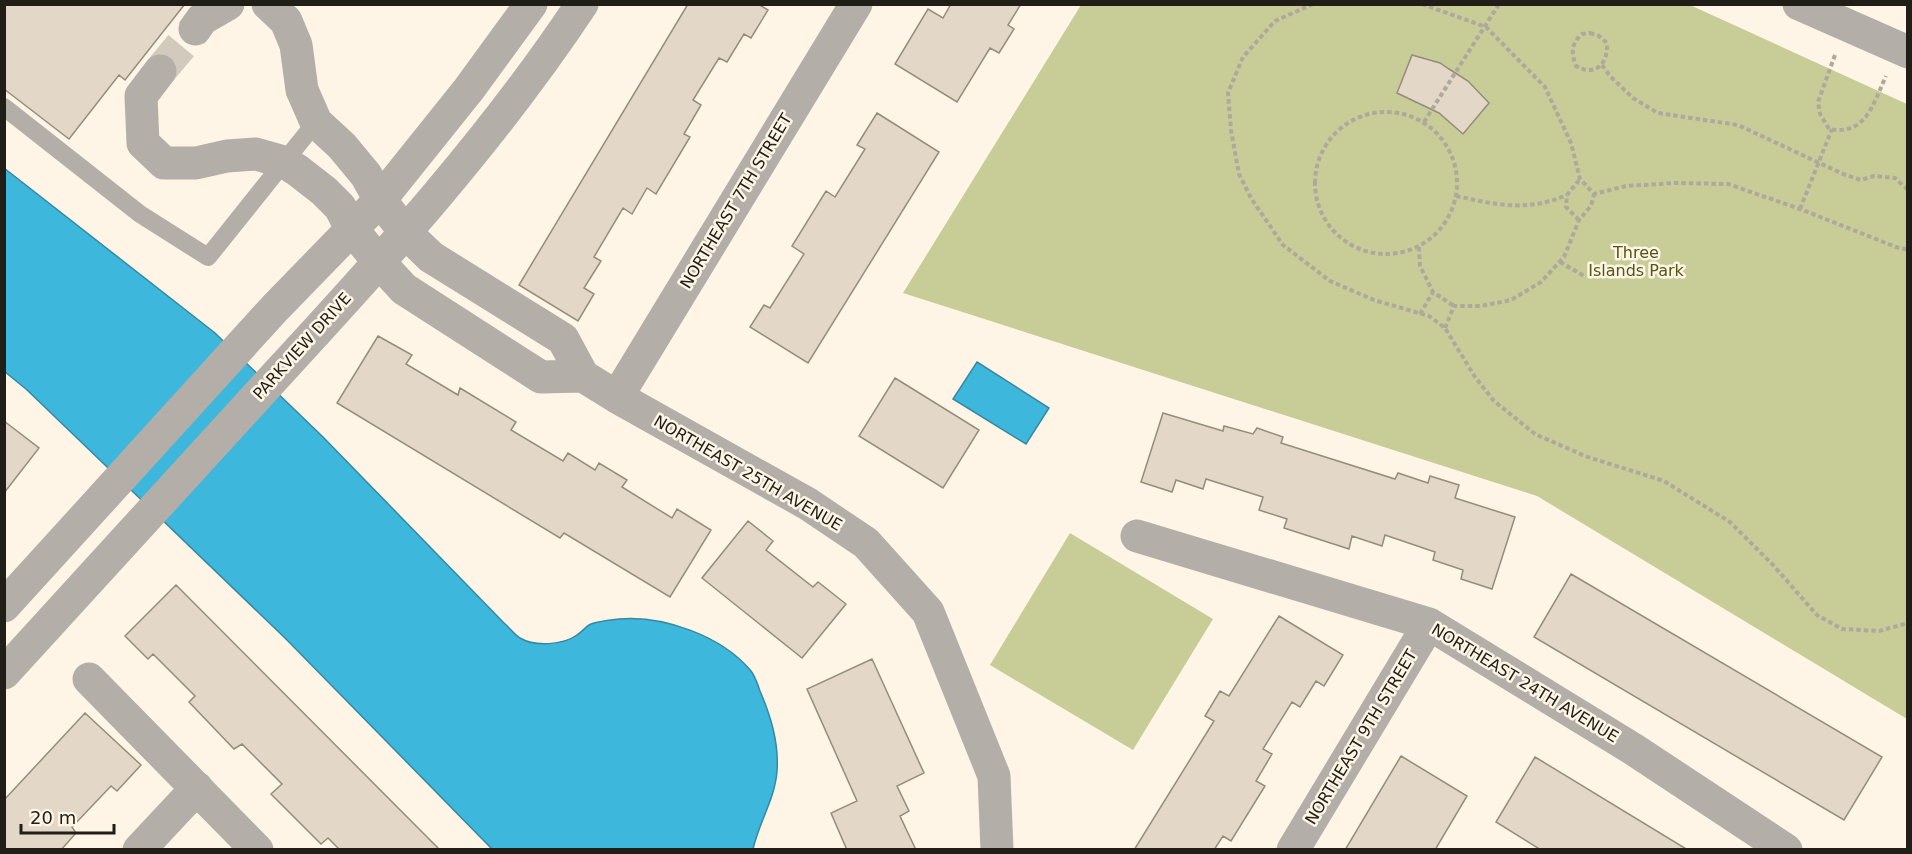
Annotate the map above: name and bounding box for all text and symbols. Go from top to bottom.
street label: NORTHEAST 7TH STREET [676,110,796,292]
park label: Three Islands Park [1588,243,1685,280]
street label: PARKVIEW DRIVE [249,289,355,403]
street label: NORTHEAST 25TH AVENUE [650,411,846,535]
street label: NORTHEAST 24TH AVENUE [1428,620,1622,746]
street label: NORTHEAST 9TH STREET [1301,646,1421,828]
scale bar [21,797,114,835]
text: 20 m [30,807,76,828]

